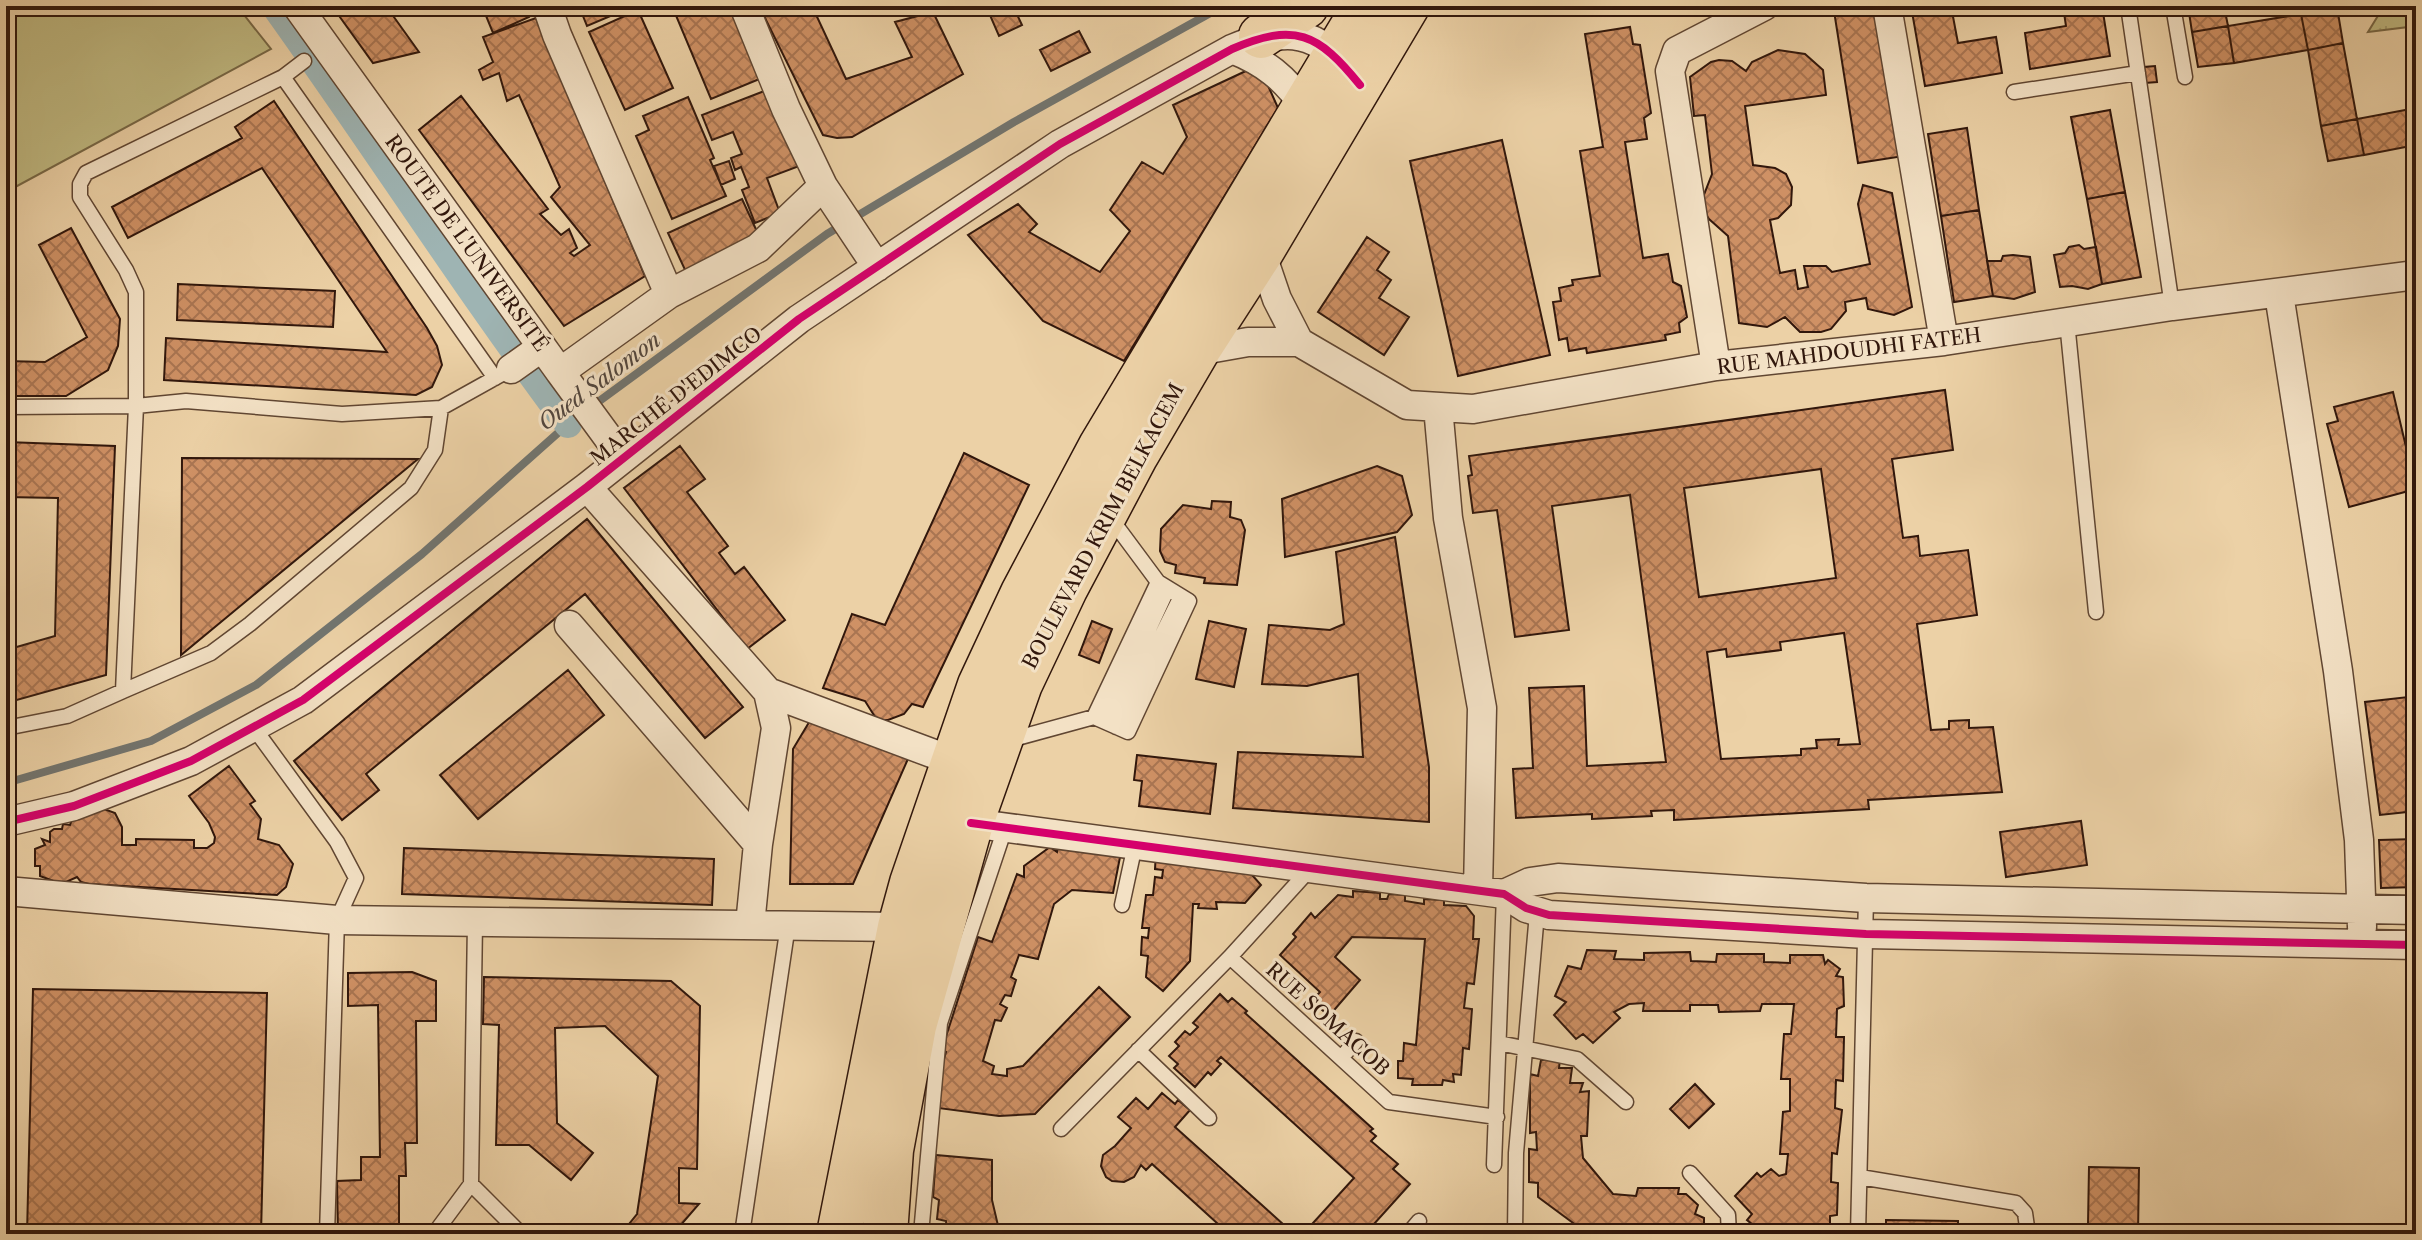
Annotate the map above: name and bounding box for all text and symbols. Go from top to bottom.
street label: ROUTE DE L'UNIVERSITÉ [380,129,555,356]
street label: MARCHÉ D'EDIMCO [585,321,767,470]
street label: RUE MAHDOUDHI FATEH [1715,323,1983,379]
water label: Oued Salomon [533,326,666,436]
street label: BOULEVARD KRIM BELKACEM [1017,379,1189,673]
street label: RUE SOMACOB [1261,957,1395,1081]

